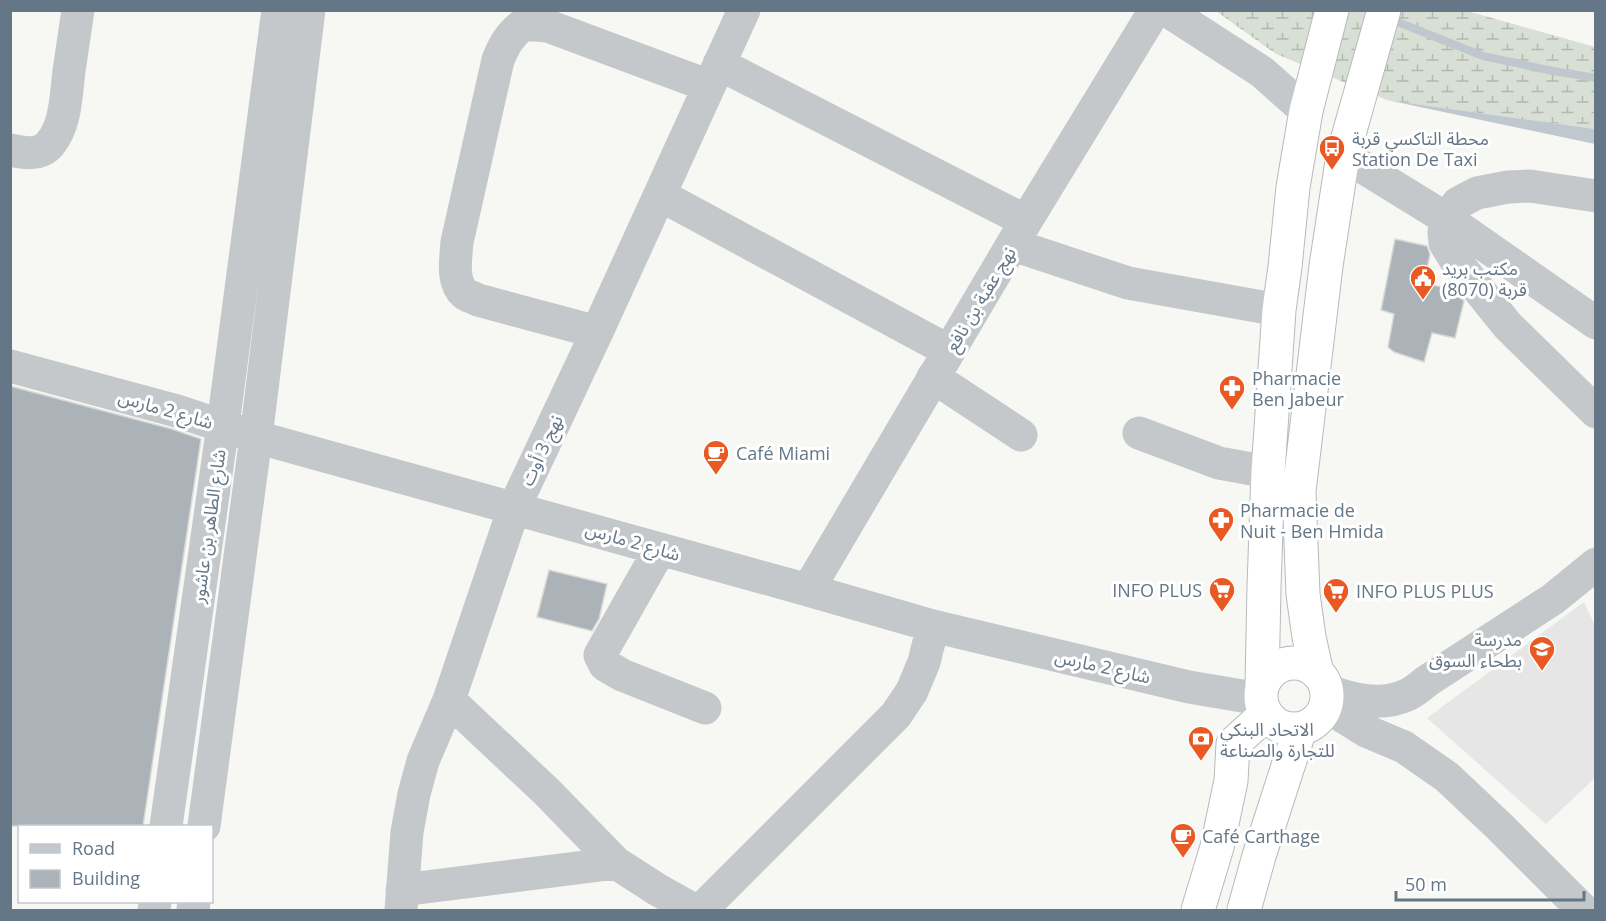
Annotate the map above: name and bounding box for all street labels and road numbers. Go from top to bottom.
street label: نهج عقبة بن نافع [939,242,1023,357]
street label: شارع 2 مارس [115,384,216,437]
street label: نهج 3 أوت [514,411,570,490]
street label: شارع الطاهر بن عاشور [185,448,234,606]
street label: شارع 2 مارس [582,516,683,569]
street label: شارع 2 مارس [1052,643,1153,692]

